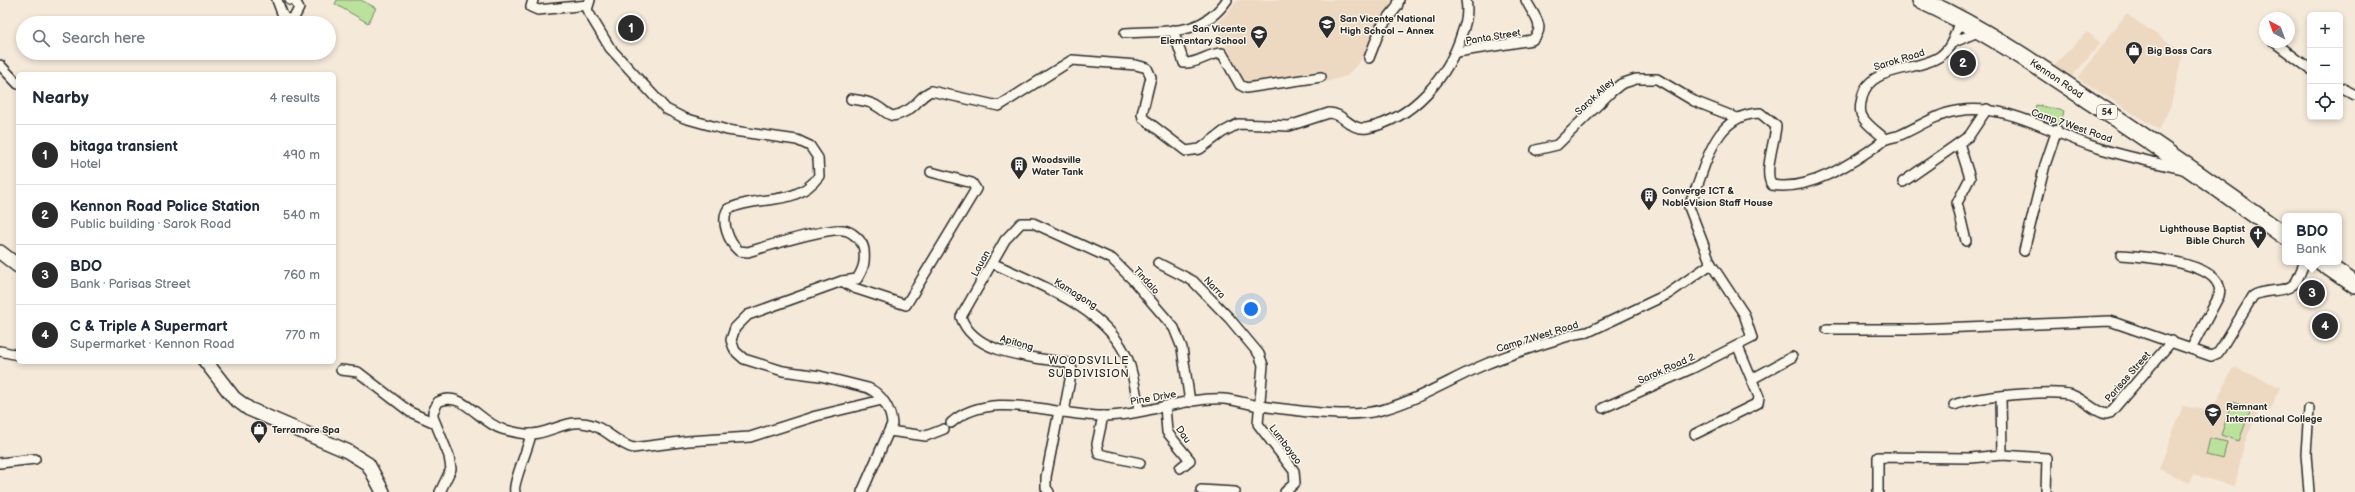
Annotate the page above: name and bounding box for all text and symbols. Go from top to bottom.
north arrow [2259,12,2295,48]
map controls [2307,12,2343,120]
button: + [2307,12,2343,48]
pin: 1 [618,13,644,43]
place label: San Vicente National High School – Annex [1340,13,1435,37]
school or university icon: San Vicente National High School – Annex [1317,14,1337,39]
search box [16,16,336,60]
place label: San Vicente Elementary School [1160,23,1246,47]
school or university icon: San Vicente Elementary School [1249,24,1269,49]
icon: search [30,27,52,49]
street label: Panta Street [1465,27,1522,47]
text: Search here [62,29,145,48]
shop icon: Big Boss Cars [2124,40,2144,65]
place label: Big Boss Cars [2147,45,2212,57]
street label: Sarok Road [1872,46,1926,73]
pin: 2 [1950,48,1976,78]
button: − [2307,48,2343,84]
street label: Kennon Road [2027,57,2086,101]
street label: Sarok Alley [1573,75,1617,118]
button: locate [2307,84,2343,120]
text: Nearby [32,88,89,108]
text: 4 results [270,90,320,106]
road number: 54 [2097,105,2117,119]
street label: Camp 7 West Road [2029,106,2114,146]
text: bitaga transient [70,137,178,156]
text: 1 [42,147,48,163]
text: 490 m [283,147,320,163]
place label: Woodsville Water Tank [1032,154,1084,178]
building icon: Woodsville Water Tank [1009,155,1029,180]
text: Hotel [70,156,101,172]
place label: Converge ICT & NobleVision Staff House [1662,185,1773,209]
building icon: Converge ICT & NobleVision Staff House [1639,186,1659,211]
text: Kennon Road Police Station [70,197,260,216]
text: 2 [41,207,49,223]
text: 540 m [283,207,320,223]
popup [2282,213,2342,265]
text: Public building · Sarok Road [70,216,231,232]
text: BDO [2296,222,2328,241]
place label: Lighthouse Baptist Bible Church [2160,223,2246,247]
church icon: Lighthouse Baptist Bible Church [2248,224,2268,249]
text: Bank [2296,241,2326,257]
street label: Lauan [969,248,993,279]
text: BDO [70,257,102,276]
street label: Tindalo [1131,264,1162,297]
text: 3 [41,267,49,283]
text: 760 m [284,267,320,283]
street label: Narra [1201,274,1228,301]
text: Bank · Parisas Street [70,276,190,292]
street label: Kamagong [1052,276,1100,312]
pin: 3 [2299,278,2325,308]
your location [1241,299,1261,319]
pin: 4 [2312,311,2338,341]
text: C & Triple A Supermart [70,317,228,336]
street label: Camp 7 West Road [1495,319,1580,355]
text: 4 [41,327,49,343]
text: 770 m [285,327,320,343]
street label: Apitong [999,332,1035,353]
text: Supermarket · Kennon Road [70,336,234,352]
street label: Parisas Street [2103,349,2153,404]
street label: Sarok Road 2 [1636,351,1697,387]
district label: WOODSVILLE SUBDIVISION [1048,354,1130,380]
street label: Pine Drive [1129,388,1177,408]
place label: Remnant International College [2226,401,2323,425]
school or university icon: Remnant International College [2203,402,2223,427]
shop icon: Terramore Spa [249,419,269,444]
street label: Lumbayao [1266,422,1304,467]
place label: Terramore Spa [272,424,340,436]
street label: Dau [1173,424,1193,446]

